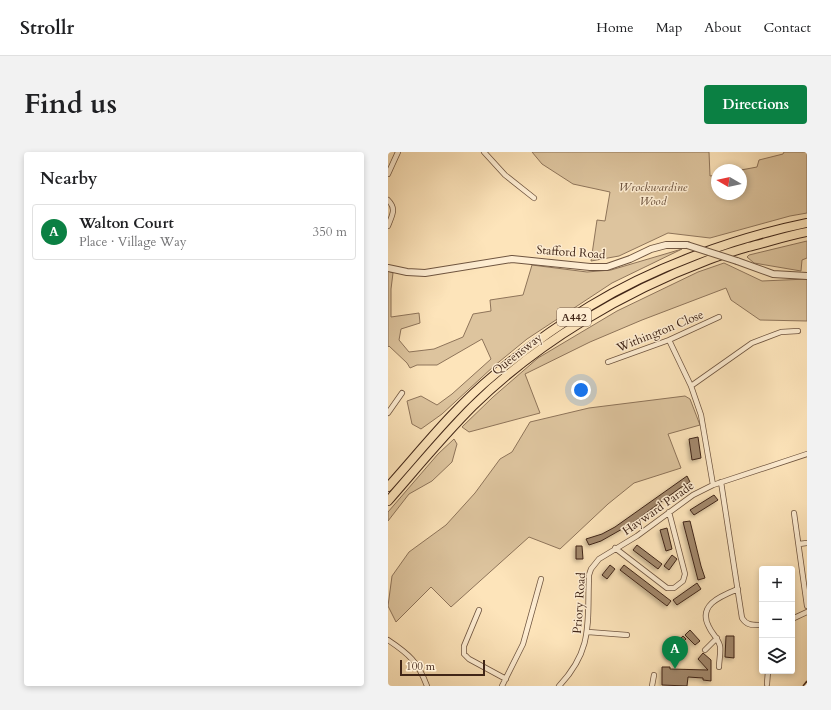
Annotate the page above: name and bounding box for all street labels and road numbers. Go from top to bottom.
street label: Stafford Road [536,242,607,262]
street label: Withington Close [613,306,706,356]
road number: A442 [557,308,591,326]
street label: Queensway [489,329,546,379]
street label: Hayward Parade [619,477,697,539]
street label: Priory Road [569,571,589,634]

